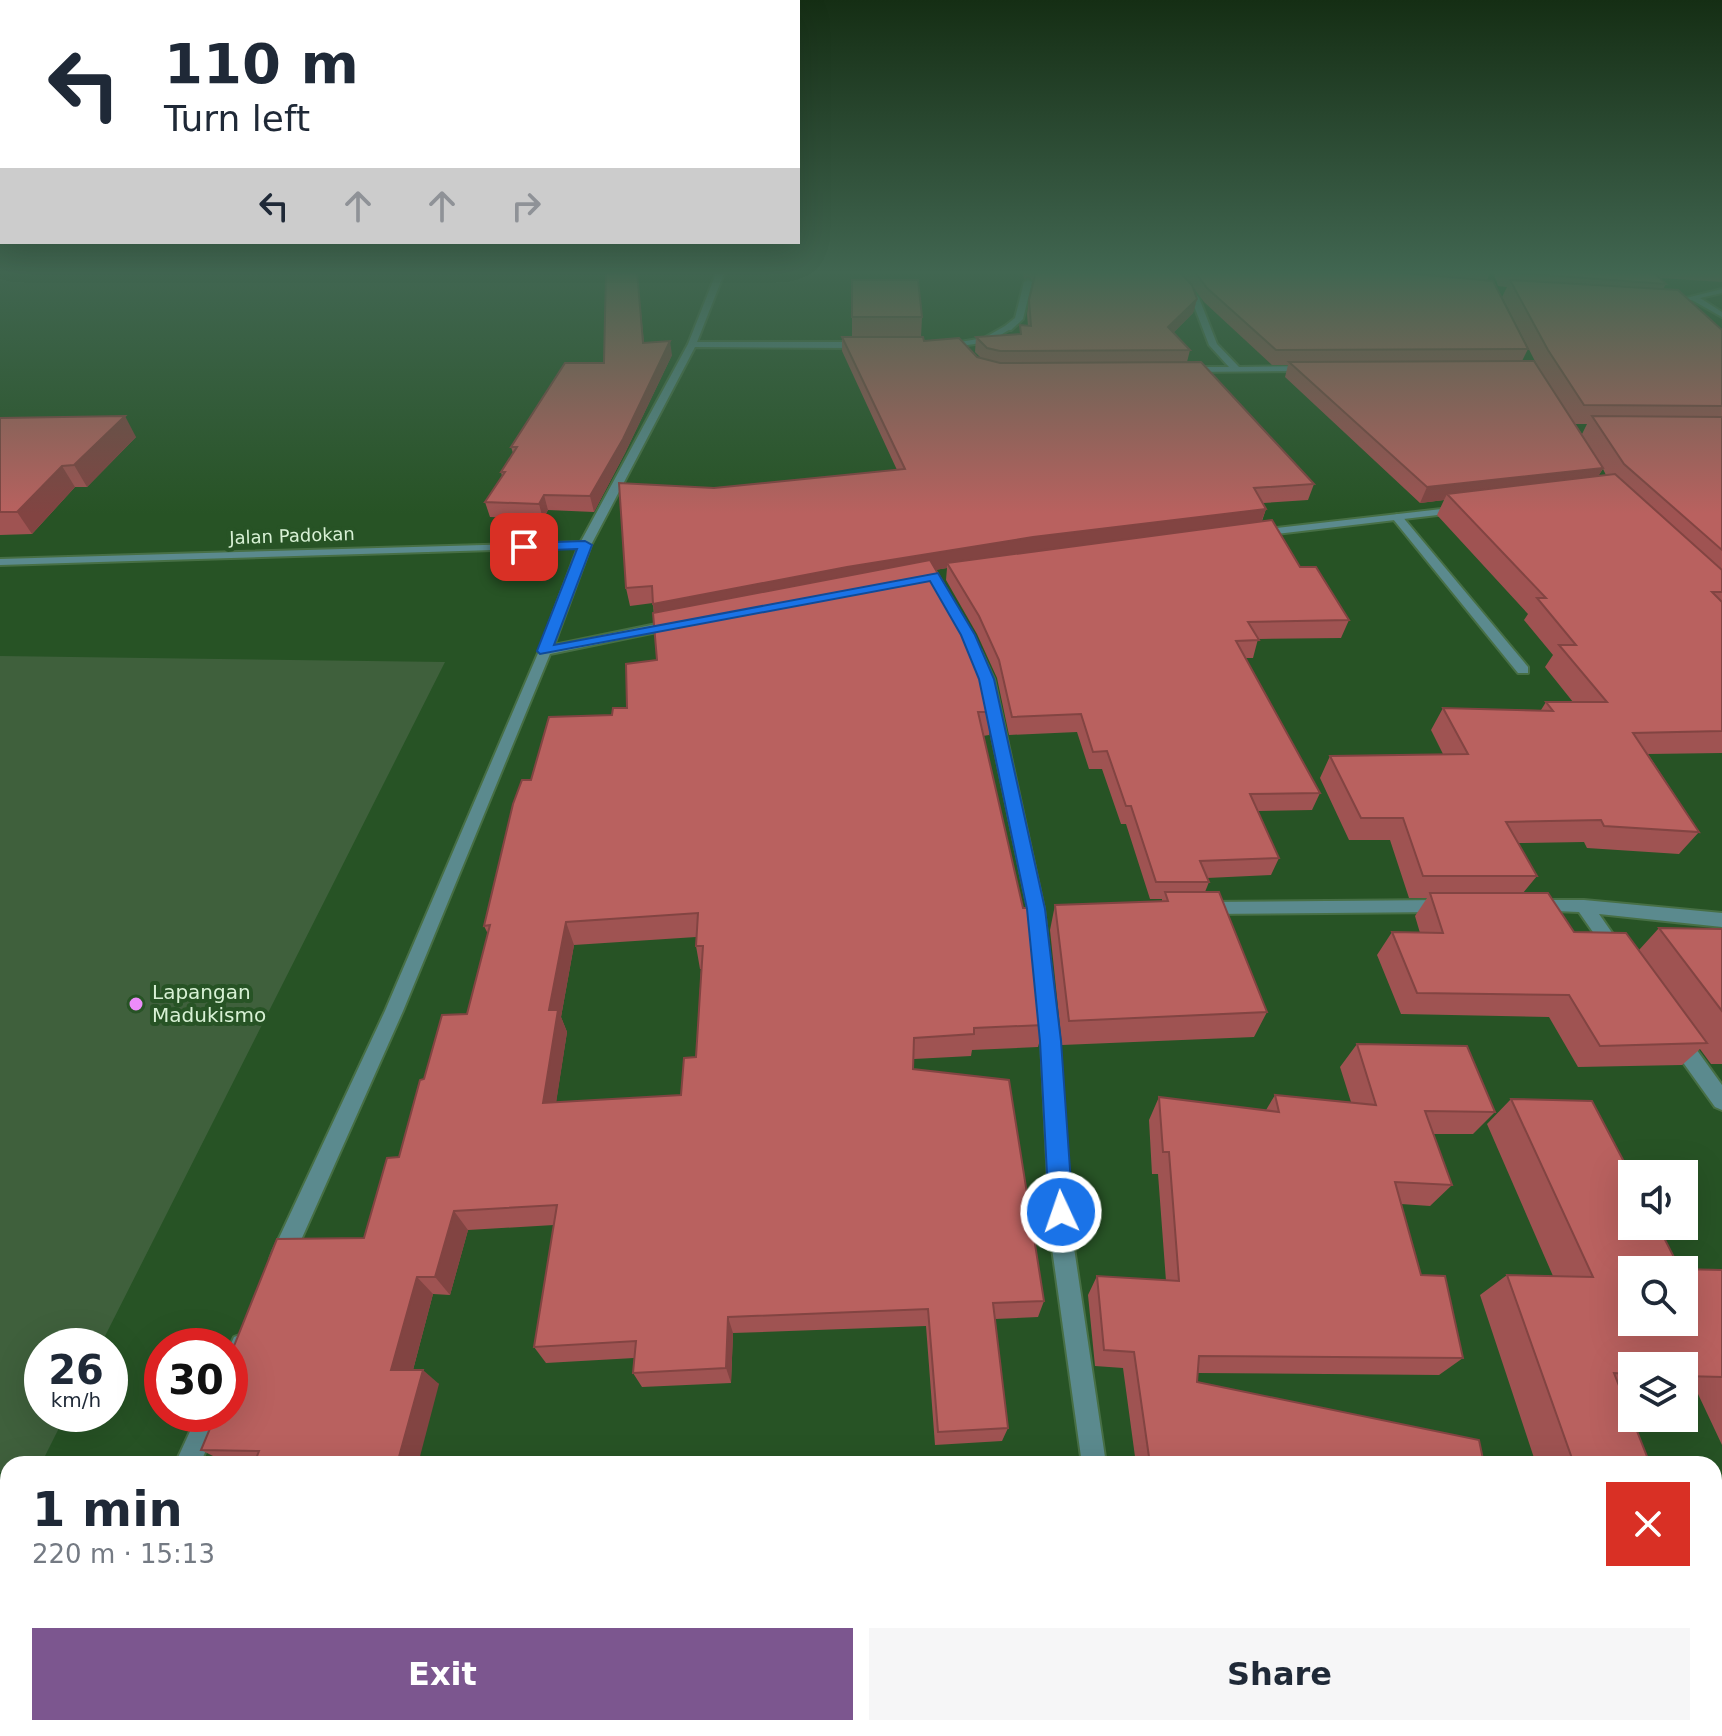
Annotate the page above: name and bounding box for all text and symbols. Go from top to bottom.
text: 110 m [164,31,359,96]
icon: left [32,32,136,136]
text: Turn left [164,98,310,139]
icon: left [252,184,296,228]
icon: ahead [336,184,380,228]
icon: ahead [420,184,464,228]
icon: right [504,184,548,228]
pin [490,513,558,581]
street label: Jalan Padokan [228,523,355,548]
icon: arrive [502,525,546,569]
place label: Lapangan Madukismo [152,980,266,1027]
marker: Lapangan Madukismo [127,995,145,1013]
map controls [1618,1160,1698,1432]
button: sound [1618,1160,1698,1240]
position arrow [1019,1170,1103,1254]
button: search [1618,1256,1698,1336]
speed limit sign: 30 [144,1328,248,1432]
text: 26 [48,1347,104,1393]
button: layers [1618,1352,1698,1432]
text: km/h [51,1388,101,1412]
text: 1 min [32,1481,183,1537]
button: close [1606,1482,1690,1566]
text: 220 m · 15:13 [32,1539,215,1569]
button: Exit [32,1628,853,1720]
button: Share [869,1628,1690,1720]

